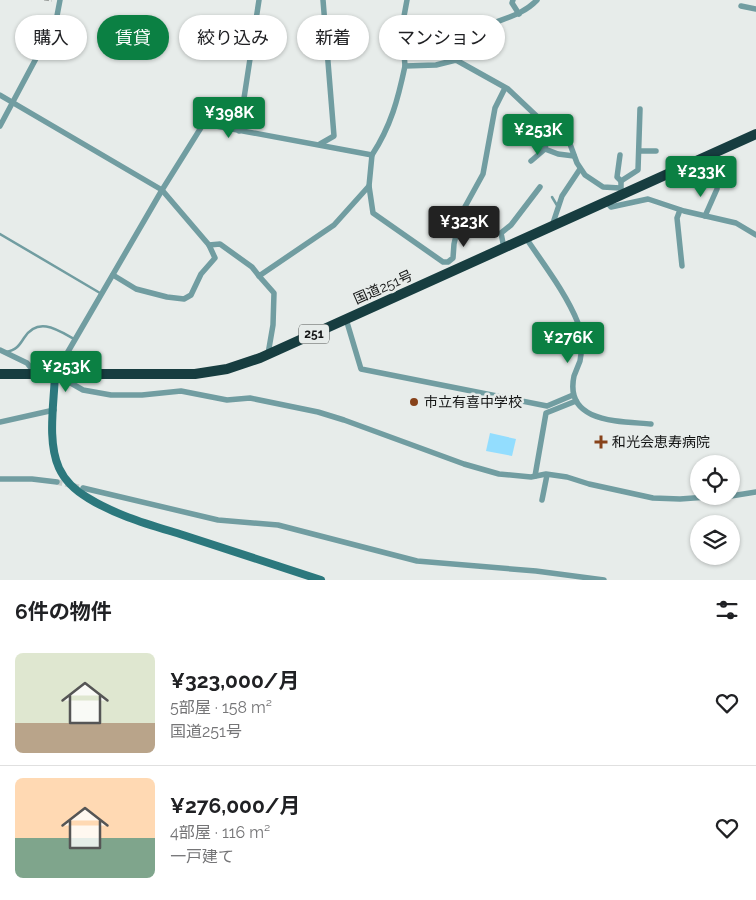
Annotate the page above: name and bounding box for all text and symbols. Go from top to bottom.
chip: 購入 [15,15,87,60]
chip: 賃貸 [97,15,169,60]
chip: 絞り込み [179,15,287,60]
chip: 新着 [297,15,369,60]
chip: マンション [379,15,505,60]
pin: ¥398K [194,96,264,139]
text: ¥398K [204,103,254,122]
pin: ¥253K [503,114,573,156]
text: ¥253K [514,120,562,139]
pin: ¥233K [666,156,736,198]
text: ¥233K [677,162,725,181]
pin: ¥323K [429,206,499,248]
text: ¥323K [440,212,488,231]
street label: 国道251号 [351,267,415,307]
pin: ¥276K [533,322,603,364]
road number: 251 [299,324,329,344]
text: ¥276K [543,328,593,347]
pin: ¥253K [31,350,101,393]
text: ¥253K [42,357,90,376]
place label: 市立有喜中学校 [424,394,522,410]
marker: 市立有喜中学校 [408,396,420,408]
place label: 和光会恵寿病院 [612,434,710,450]
marker: 和光会恵寿病院 [594,435,608,449]
map controls [690,455,740,565]
button: locate [690,455,740,505]
button: layers [690,515,740,565]
icon: filters [713,596,741,624]
text: 6件の物件 [15,599,112,624]
text: ¥323,000/月 [170,668,299,693]
icon: home [55,673,115,733]
icon: heart [713,689,741,717]
text: 5部屋 · 158 m² [170,698,272,717]
text: 国道251号 [170,722,242,741]
text: ¥276,000/月 [170,793,300,818]
icon: home [55,798,115,858]
icon: heart [713,814,741,842]
text: 4部屋 · 116 m² [170,823,270,842]
text: 一戸建て [170,847,234,866]

